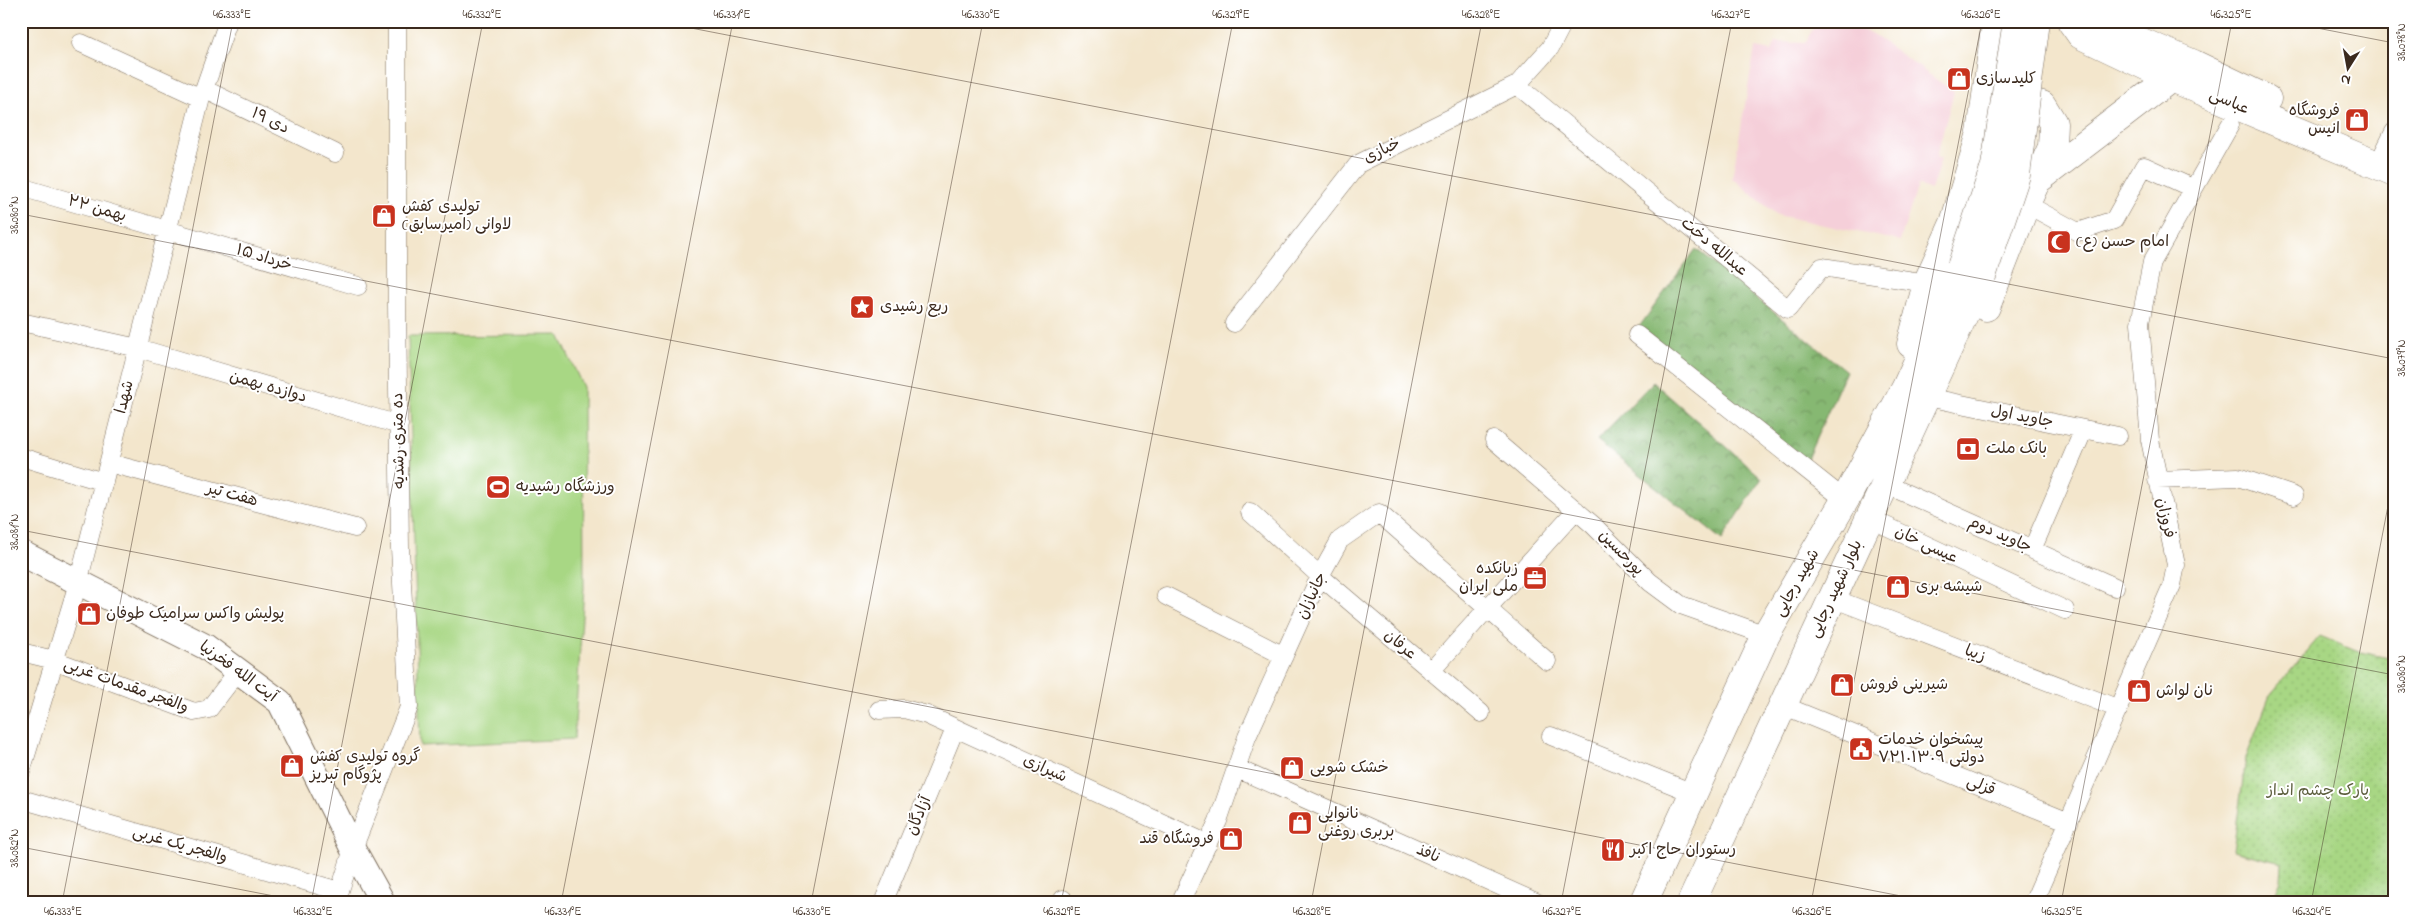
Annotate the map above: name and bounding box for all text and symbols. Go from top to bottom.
text: 46.333°E [213,6,251,24]
text: 46.332°E [462,6,502,24]
text: 46.331°E [714,6,750,24]
text: 46.330°E [962,6,1000,24]
text: 46.329°E [1212,6,1250,24]
text: 46.328°E [1462,6,1500,24]
text: 46.327°E [1711,6,1751,24]
text: 46.326°E [1961,6,2001,24]
text: 46.325°E [2211,6,2251,24]
text: 38.078°N [2393,23,2411,61]
north arrow [2322,42,2372,92]
shop icon: کلیدسازی [1946,66,1972,92]
place label: کلیدسازی [1976,67,2036,91]
text: N [2339,68,2352,90]
street label: عباسى [2205,83,2253,121]
place label: فروشگاه انیس [2289,99,2340,141]
street label: ۱۹ دی [247,102,293,140]
shop icon: فروشگاه انیس [2344,107,2370,133]
street label: خبازی [1360,132,1404,170]
street label: ۲۲ بهمن [65,189,129,229]
place label: تولیدی کفش لاوانی (امیرسابق) [402,195,511,237]
text: 38.080°N [6,196,24,234]
shop icon: تولیدی کفش لاوانی (امیرسابق) [371,203,397,229]
street label: عبدالله دخت [1675,212,1753,282]
mosque icon: امام حسن (ع) [2046,229,2072,255]
place label: امام حسن (ع) [2076,230,2169,254]
street label: ۱۵ خرداد [233,238,295,278]
place icon: ربع رشیدی [849,294,875,320]
place label: ربع رشیدی [880,295,948,319]
text: 38.079°N [2393,340,2411,376]
street label: دوازده بهمن [226,365,310,409]
street label: شهدا [109,378,141,416]
street label: ده متری رشدیه [386,392,412,490]
street label: جاوید اول [1989,399,2055,435]
bank icon: بانک ملت [1955,436,1981,462]
place label: بانک ملت [1986,437,2047,461]
sports icon: ورزشگاه رشیدیه [485,474,511,500]
place label: ورزشگاه رشیدیه [516,475,615,499]
street label: هفت تیر [202,476,260,513]
street label: فروزان [2149,495,2181,541]
street label: جاوید دوم [1964,510,2036,560]
text: 38.081°N [6,514,24,550]
street label: عیسی خان [1891,520,1961,570]
street label: پورحسین [1593,525,1649,581]
street label: بلوار شهید رجایی [1803,536,1869,642]
street label: شهید رجایی [1768,545,1826,621]
place label: زبانکده ملی ایران [1459,557,1518,599]
office icon: زبانکده ملی ایران [1522,565,1548,591]
street label: جانبازان [1291,568,1333,624]
shop icon: شیشه بری [1885,574,1911,600]
place label: شیشه بری [1916,575,1982,599]
shop icon: پولیش واکس سرامیک طوفان [76,601,102,627]
place label: پولیش واکس سرامیک طوفان [106,602,284,626]
street label: عرفان [1378,624,1422,666]
street label: آیت الله فخرنیا [194,635,283,709]
street label: زیبا [1961,639,1989,669]
street label: والفجر مقدمات غربی [60,652,192,720]
text: 38.080°N [2393,655,2411,693]
shop icon: شیرینی فروش [1829,672,1855,698]
place label: شیرینی فروش [1860,673,1948,697]
shop icon: نان لواش [2126,678,2152,704]
place label: نان لواش [2156,679,2213,703]
place label: پیشخوان خدمات دولتی ۷۲۱۰۱۳۰۹ [1878,728,1985,770]
public building icon: پیشخوان خدمات دولتی ۷۲۱۰۱۳۰۹ [1848,736,1874,762]
place label: گروه تولیدی کفش پژوگام تبریز [308,745,421,787]
street label: شیرازی [1019,749,1071,789]
shop icon: گروه تولیدی کفش پژوگام تبریز [279,753,305,779]
shop icon: خشک شویی [1279,755,1305,781]
place label: خشک شویی [1310,756,1389,780]
street label: قزلی [1963,769,1999,803]
park label: پارک چشم انداز [2265,779,2369,803]
street label: آزادگان [900,792,938,839]
place label: نانوایی بربری روغنی [1318,802,1394,844]
shop icon: نانوایی بربری روغنی [1287,810,1313,836]
street label: والفجر یک غربی [130,820,230,870]
shop icon: فروشگاه قند [1218,826,1244,852]
place label: فروشگاه قند [1139,827,1214,851]
text: 38.082°N [6,829,24,867]
restaurant icon: رستوران حاج اکبر [1600,837,1626,863]
street label: نافذ [1412,838,1444,870]
place label: رستوران حاج اکبر [1628,838,1736,862]
text: 46.333°E [44,903,82,921]
text: 46.332°E [293,903,333,921]
text: 46.331°E [545,903,581,921]
text: 46.330°E [793,903,831,921]
text: 46.329°E [1043,903,1081,921]
text: 46.328°E [1293,903,1331,921]
text: 46.327°E [1542,903,1582,921]
text: 46.326°E [1792,903,1832,921]
text: 46.325°E [2042,903,2082,921]
text: 46.324°E [2292,903,2332,921]

